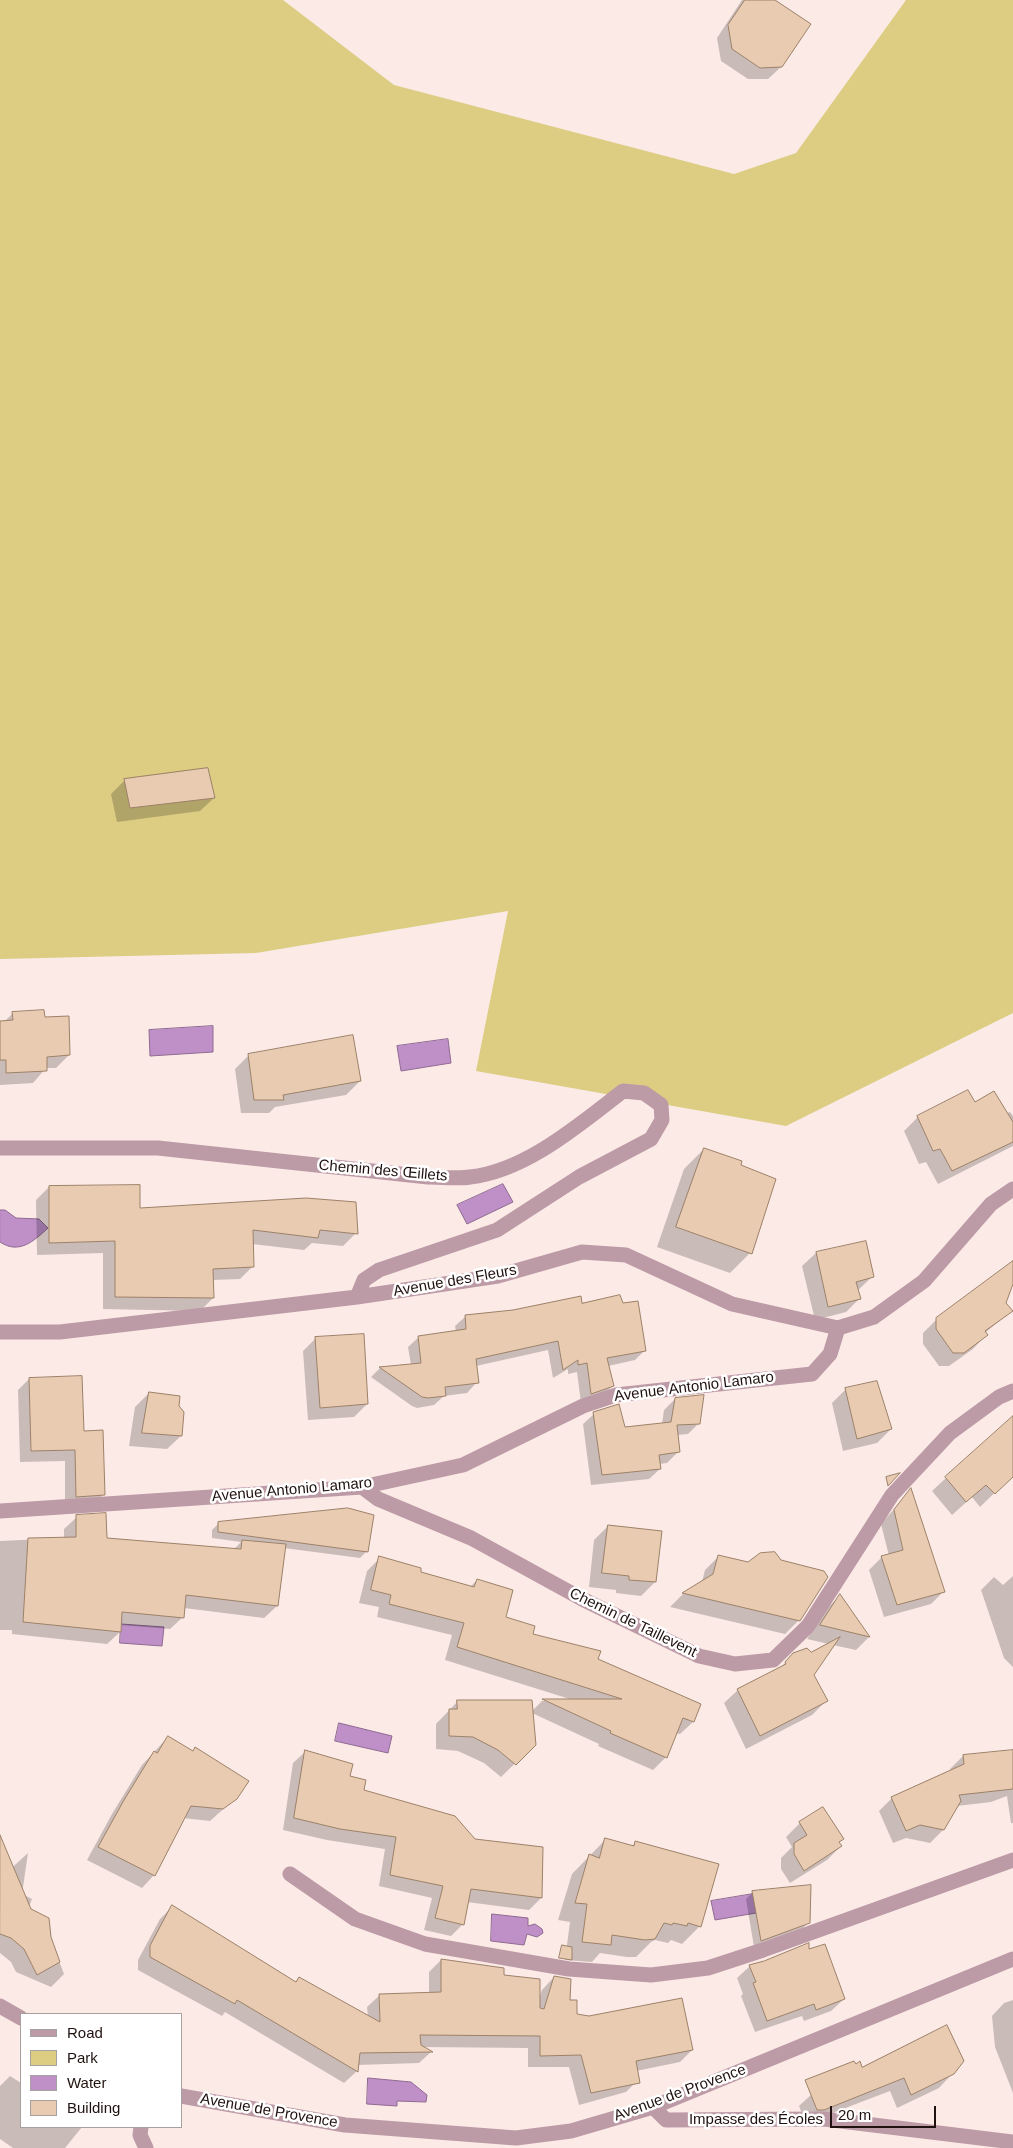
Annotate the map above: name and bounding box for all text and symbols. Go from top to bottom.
street label: Chemin des Œillets [318,1156,448,1186]
street label: Avenue des Fleurs [392,1261,518,1301]
street label: Avenue Antonio Lamaro [613,1368,775,1406]
street label: Avenue Antonio Lamaro [211,1474,373,1506]
street label: Chemin de Taillevent [566,1584,700,1662]
legend [20,2013,182,2128]
text: Road [67,2024,103,2041]
text: Park [67,2049,98,2066]
street label: Avenue de Provence [612,2061,748,2125]
text: Water [67,2074,106,2091]
street label: Avenue de Provence [199,2090,339,2132]
scale bar [833,2096,939,2128]
text: Building [67,2099,120,2116]
text: 20 m [838,2106,871,2123]
street label: Impasse des Écoles [689,2111,823,2129]

